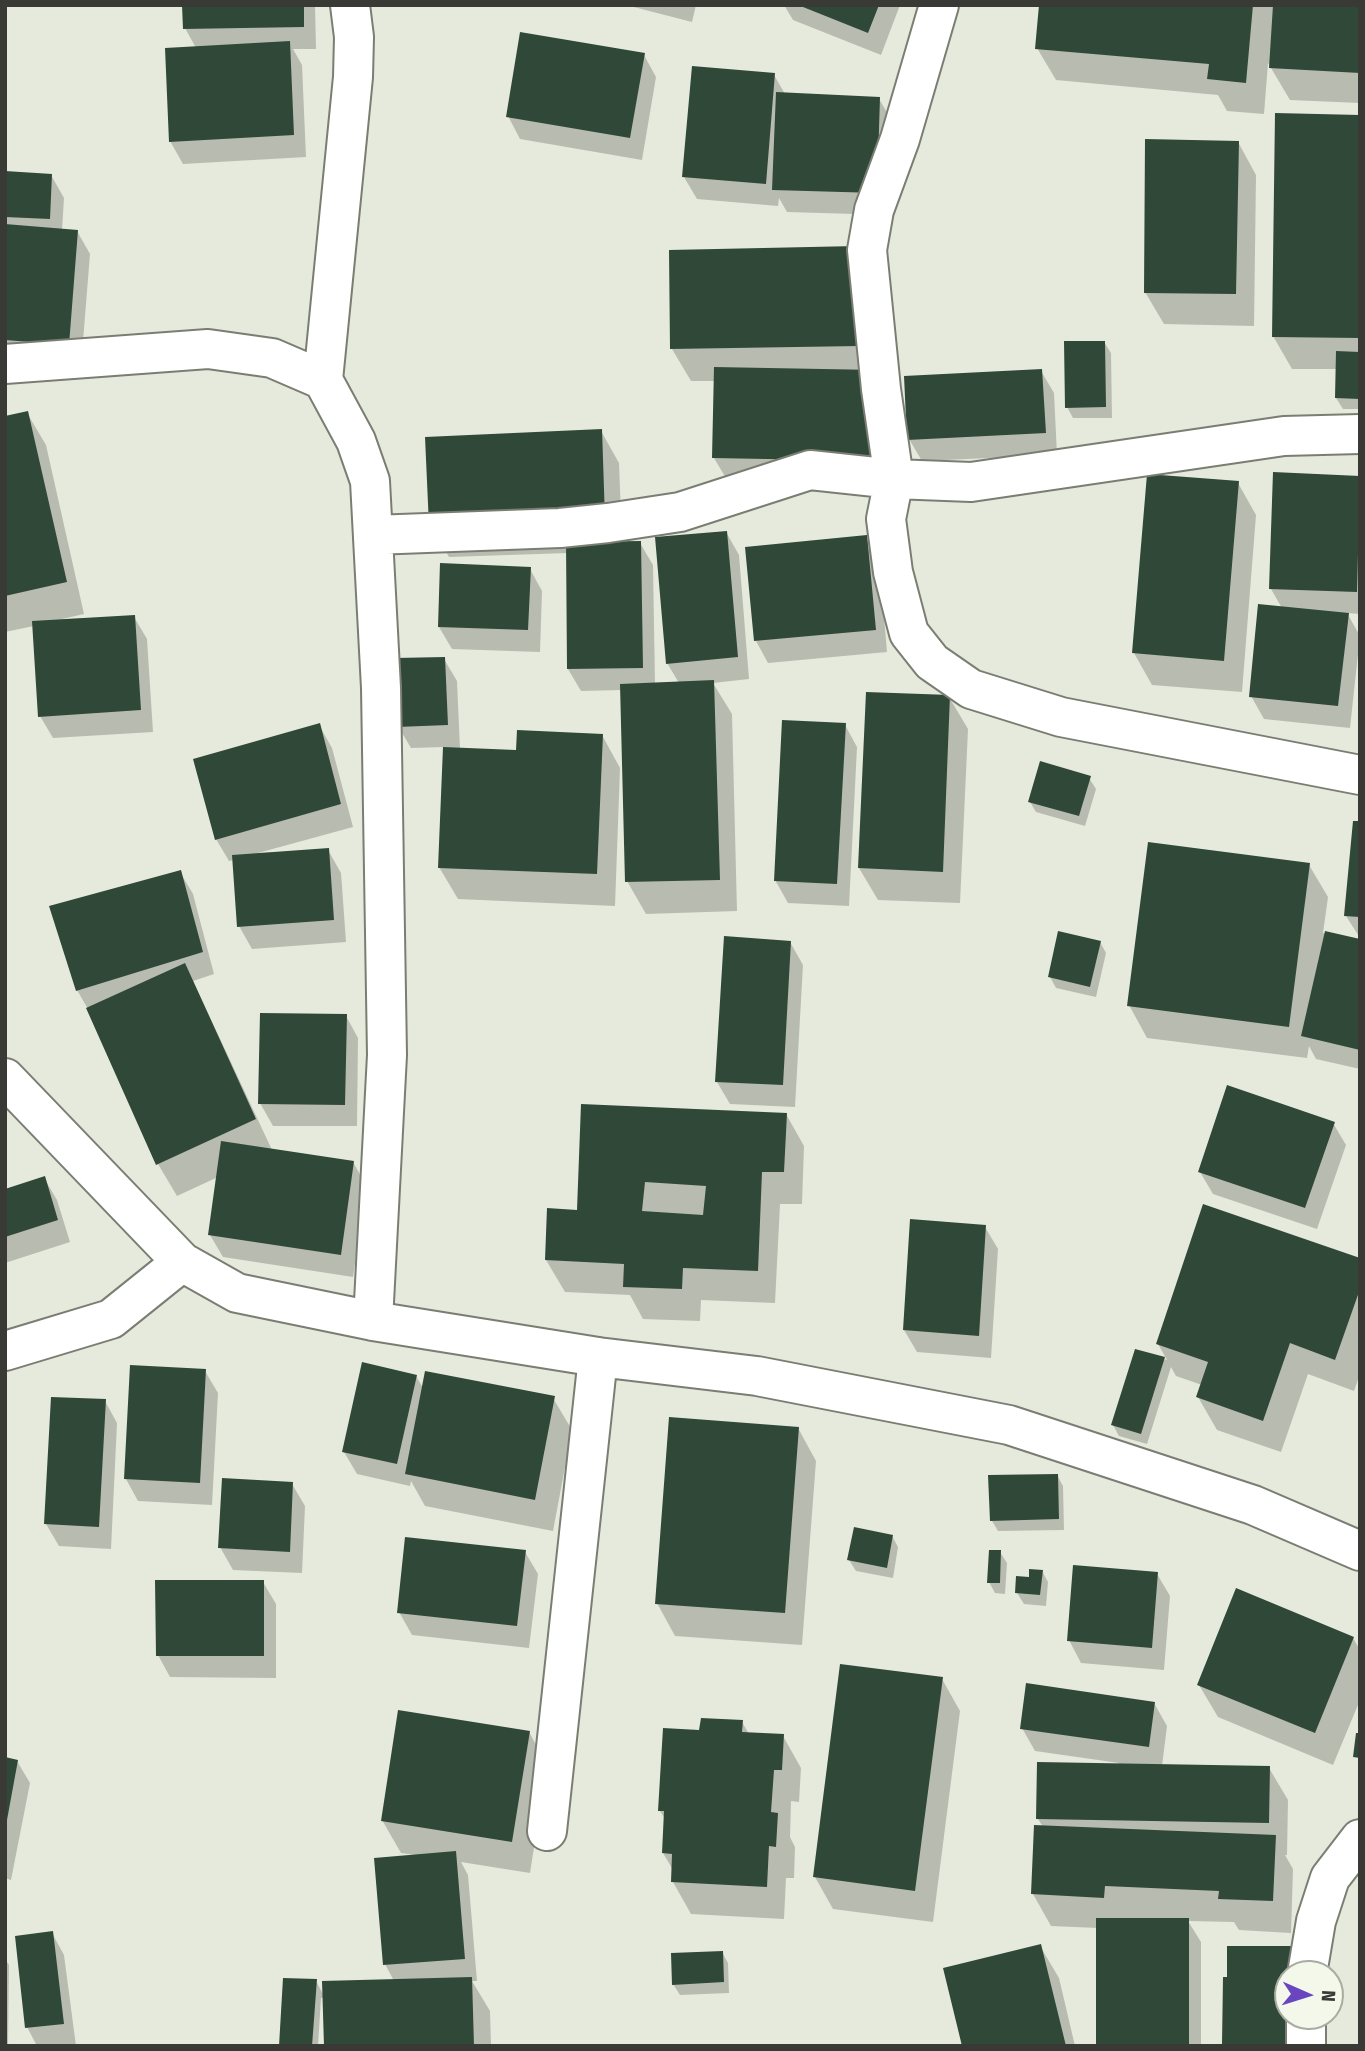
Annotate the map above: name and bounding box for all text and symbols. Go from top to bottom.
north arrow [1274,1960,1344,2030]
text: N [1317,1990,1340,2002]

